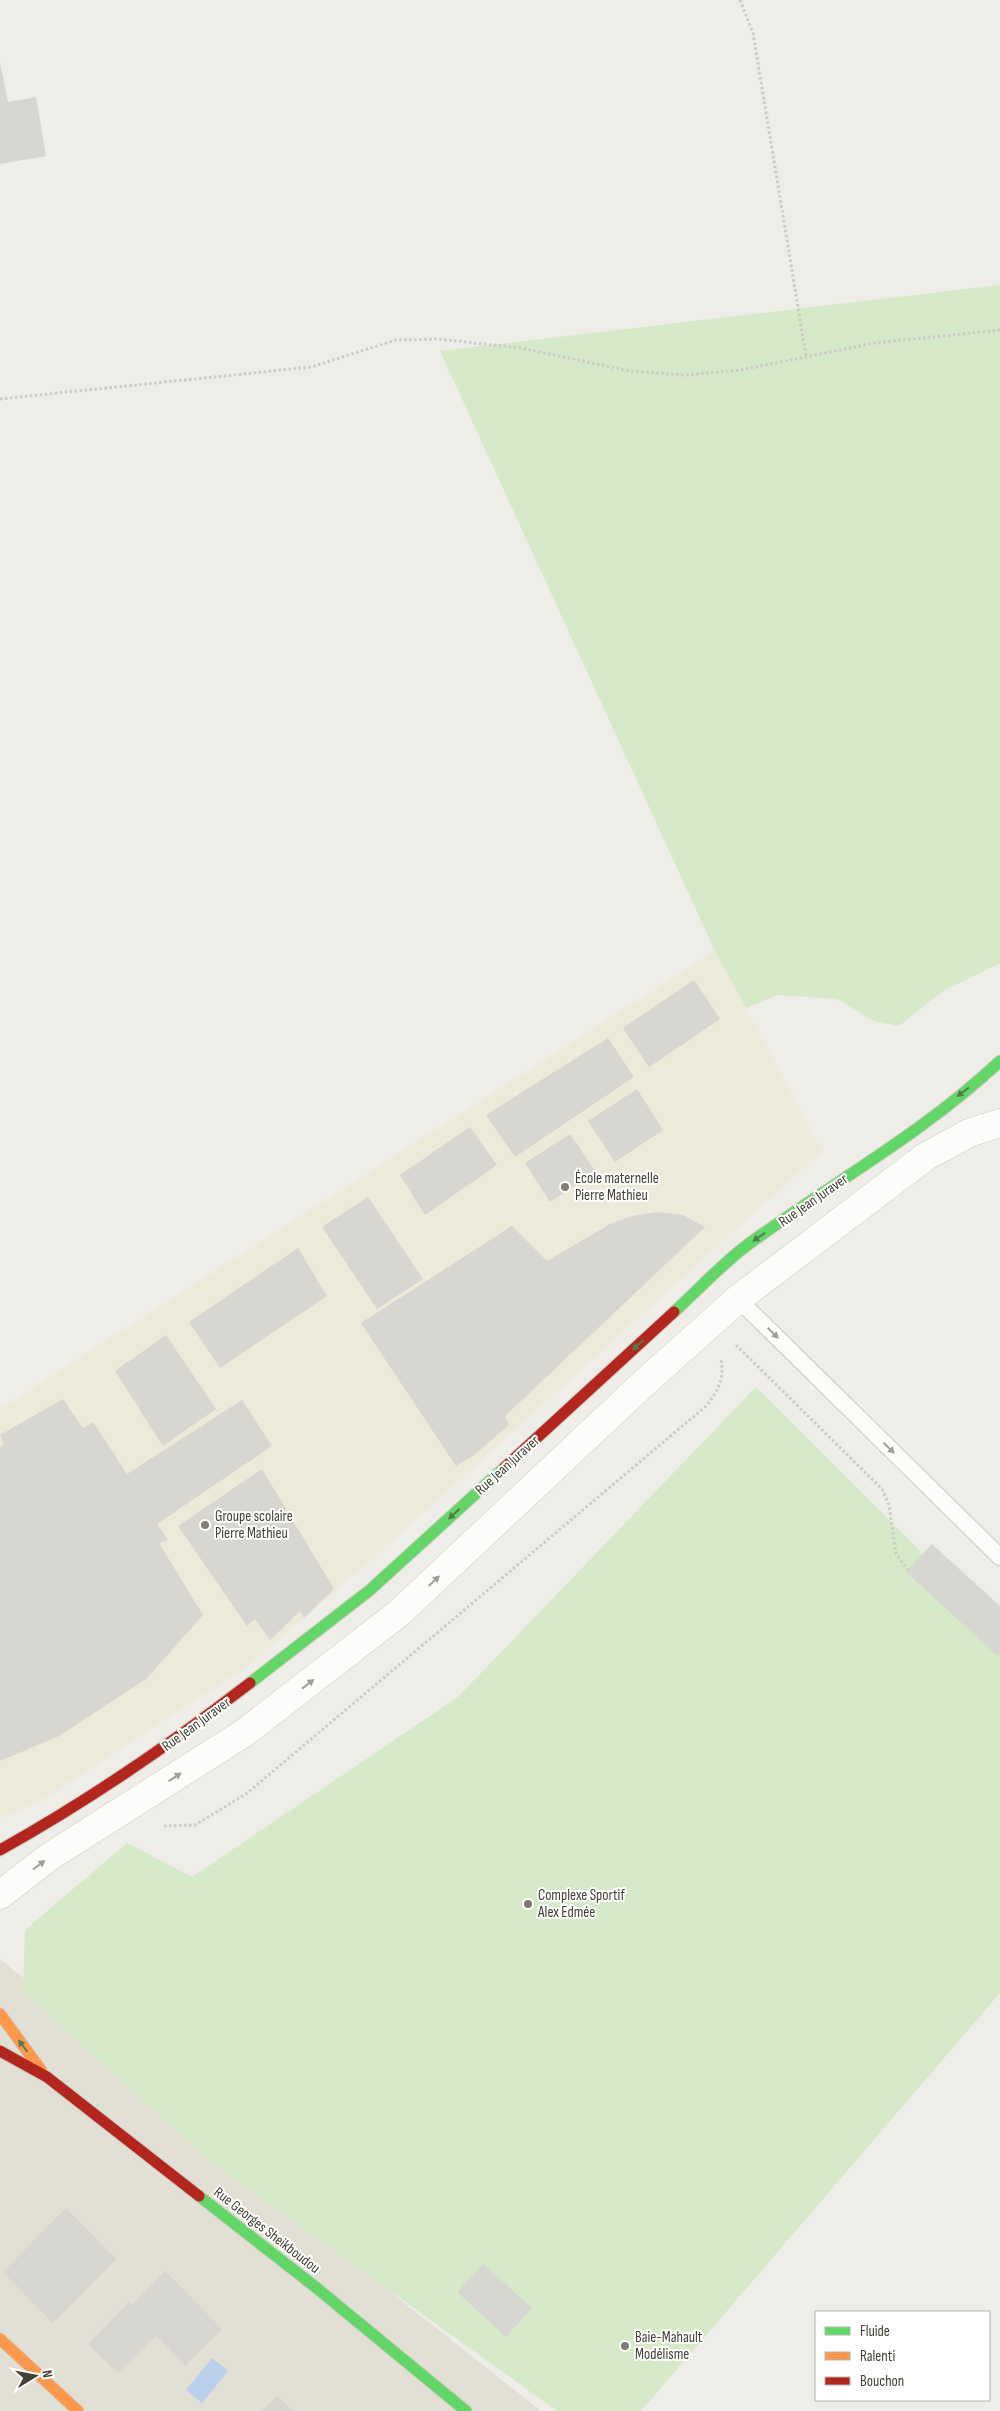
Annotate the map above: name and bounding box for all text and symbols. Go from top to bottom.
one-way arrow [957,1087,970,1098]
place label: École maternelle Pierre Mathieu [575,1169,659,1205]
street label: Rue Jean Juraver [775,1169,852,1231]
marker: École maternelle Pierre Mathieu [559,1181,571,1193]
one-way arrow [752,1232,766,1242]
one-way arrow [767,1327,779,1339]
one-way arrow [632,1339,644,1351]
street label: Rue Jean Juraver [471,1431,544,1499]
one-way arrow [882,1442,894,1454]
place label: Groupe scolaire Pierre Mathieu [215,1507,293,1543]
one-way arrow [448,1508,460,1520]
marker: Groupe scolaire Pierre Mathieu [199,1519,211,1531]
one-way arrow [427,1575,439,1587]
one-way arrow [301,1678,314,1689]
street label: Rue Jean Juraver [158,1693,235,1756]
one-way arrow [169,1773,182,1782]
one-way arrow [32,1860,46,1870]
place label: Complexe Sportif Alex Edmée [537,1886,625,1922]
marker: Complexe Sportif Alex Edmée [522,1898,534,1910]
one-way arrow [18,2040,29,2053]
street label: Rue Georges Sheikboudou [210,2183,324,2278]
legend [815,2311,990,2401]
text: Fluide [860,2322,890,2341]
place label: Baie-Mahault Modélisme [635,2328,703,2364]
marker: Baie-Mahault Modélisme [619,2340,631,2352]
text: Ralenti [860,2347,895,2366]
north arrow [10,2351,60,2401]
text: N [38,2369,56,2379]
text: Bouchon [860,2372,904,2391]

